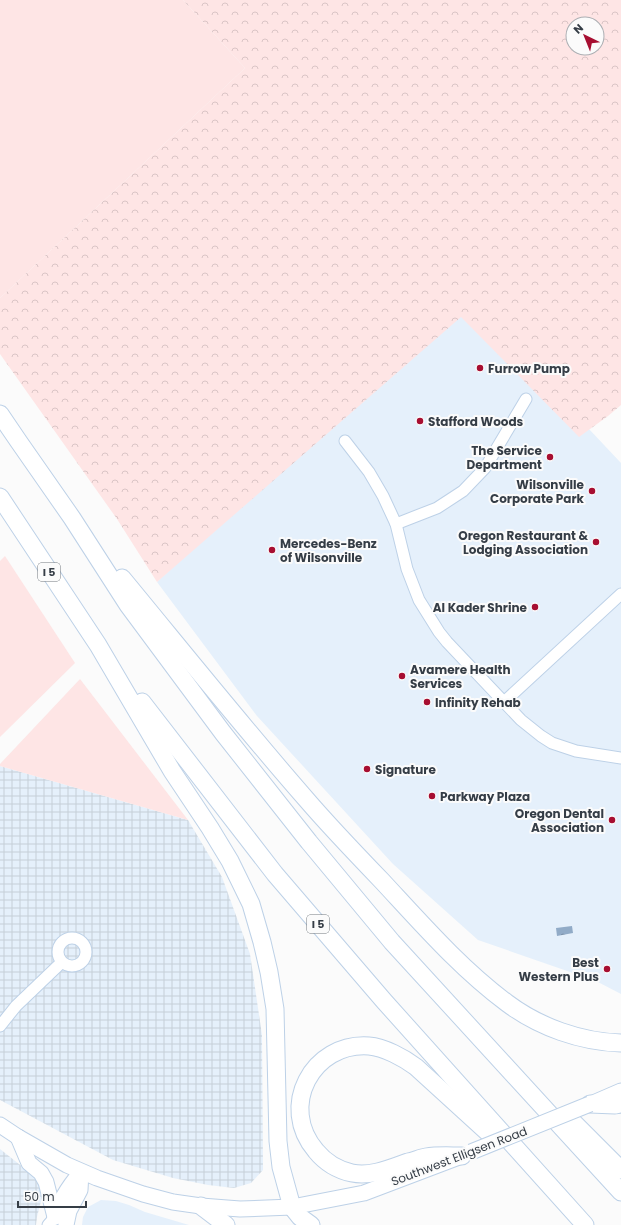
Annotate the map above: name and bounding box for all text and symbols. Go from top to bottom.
north arrow [565,16,605,56]
text: N [570,20,587,37]
place label: Furrow Pump [488,360,570,377]
marker: Furrow Pump [475,363,485,373]
place label: Stafford Woods [428,413,524,430]
marker: Stafford Woods [415,416,425,426]
place label: The Service Department [467,442,543,473]
marker: The Service Department [545,452,555,462]
place label: Wilsonville Corporate Park [490,476,585,507]
marker: Wilsonville Corporate Park [587,486,597,496]
place label: Oregon Restaurant & Lodging Association [458,527,588,558]
place label: Mercedes-Benz of Wilsonville [280,535,377,566]
marker: Oregon Restaurant & Lodging Association [591,537,601,547]
marker: Mercedes-Benz of Wilsonville [267,545,277,555]
road number: I 5 [38,563,60,581]
place label: Al Kader Shrine [433,599,528,616]
marker: Al Kader Shrine [530,602,540,612]
place label: Avamere Health Services [410,661,511,692]
marker: Avamere Health Services [397,671,407,681]
place label: Infinity Rehab [435,694,521,711]
marker: Infinity Rehab [422,697,432,707]
place label: Signature [375,761,436,778]
marker: Signature [362,764,372,774]
place label: Parkway Plaza [440,788,530,805]
marker: Parkway Plaza [427,791,437,801]
place label: Oregon Dental Association [515,805,604,836]
marker: Oregon Dental Association [607,815,617,825]
road number: I 5 [307,915,329,933]
place label: Best Western Plus [518,954,599,985]
marker: Best Western Plus [602,964,612,974]
street label: Southwest Elligsen Road [389,1122,529,1190]
scale bar [18,1183,86,1209]
text: 50 m [24,1188,55,1205]

